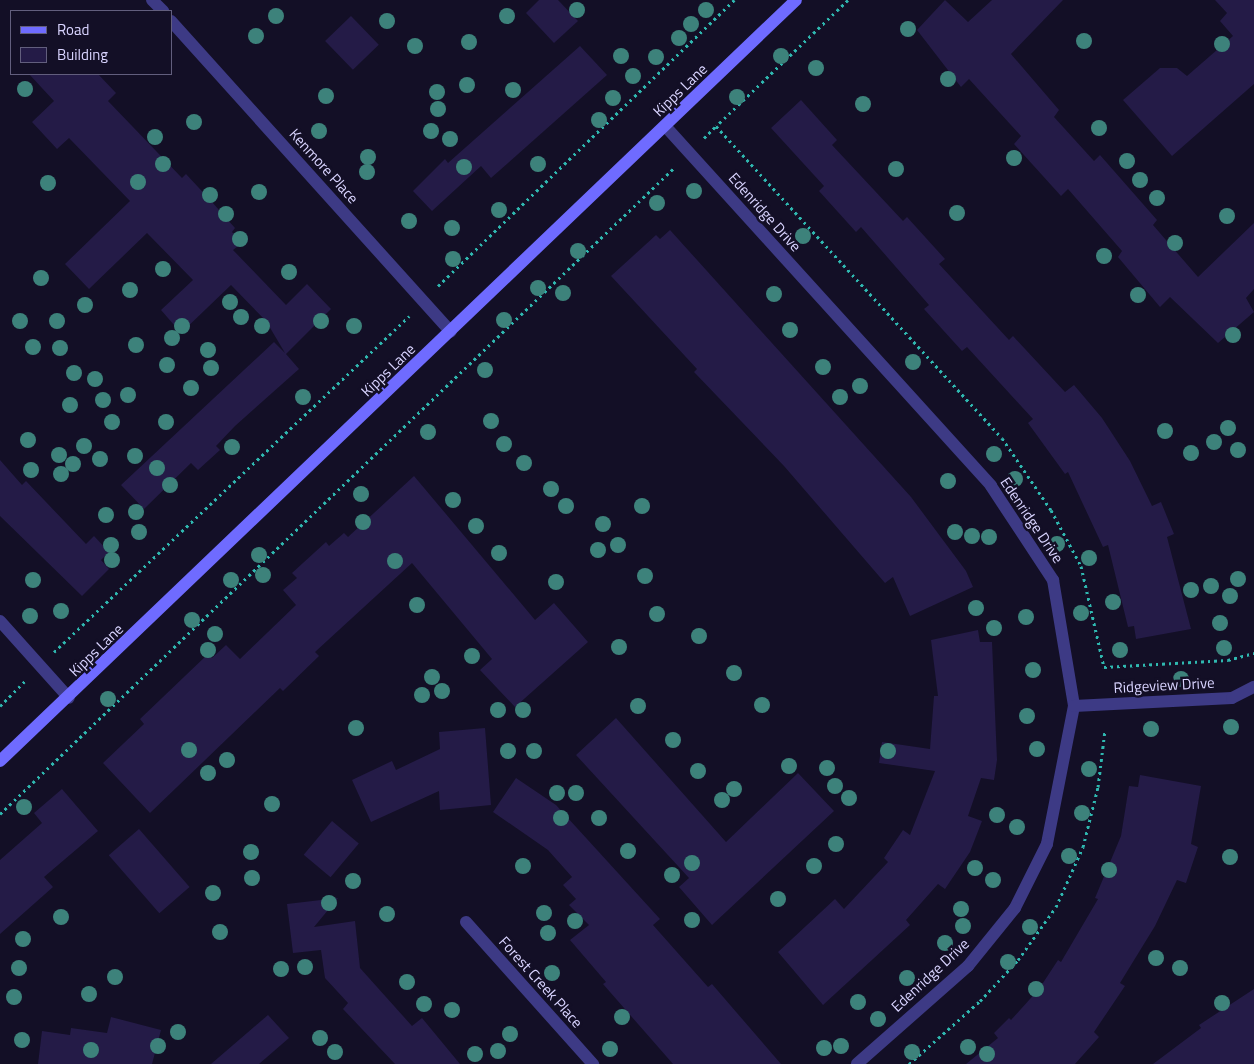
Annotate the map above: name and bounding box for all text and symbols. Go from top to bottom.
legend [10,10,172,75]
text: Road [57,18,89,41]
text: Building [57,43,108,66]
street label: Kipps Lane [649,60,711,120]
street label: Kenmore Place [286,125,362,207]
street label: Edenridge Drive [725,169,805,255]
street label: Kipps Lane [357,340,419,400]
street label: Edenridge Drive [997,474,1067,566]
street label: Kipps Lane [65,620,127,680]
street label: Ridgeview Drive [1113,673,1215,697]
street label: Forest Creek Place [495,933,587,1031]
street label: Edenridge Drive [887,934,973,1016]

